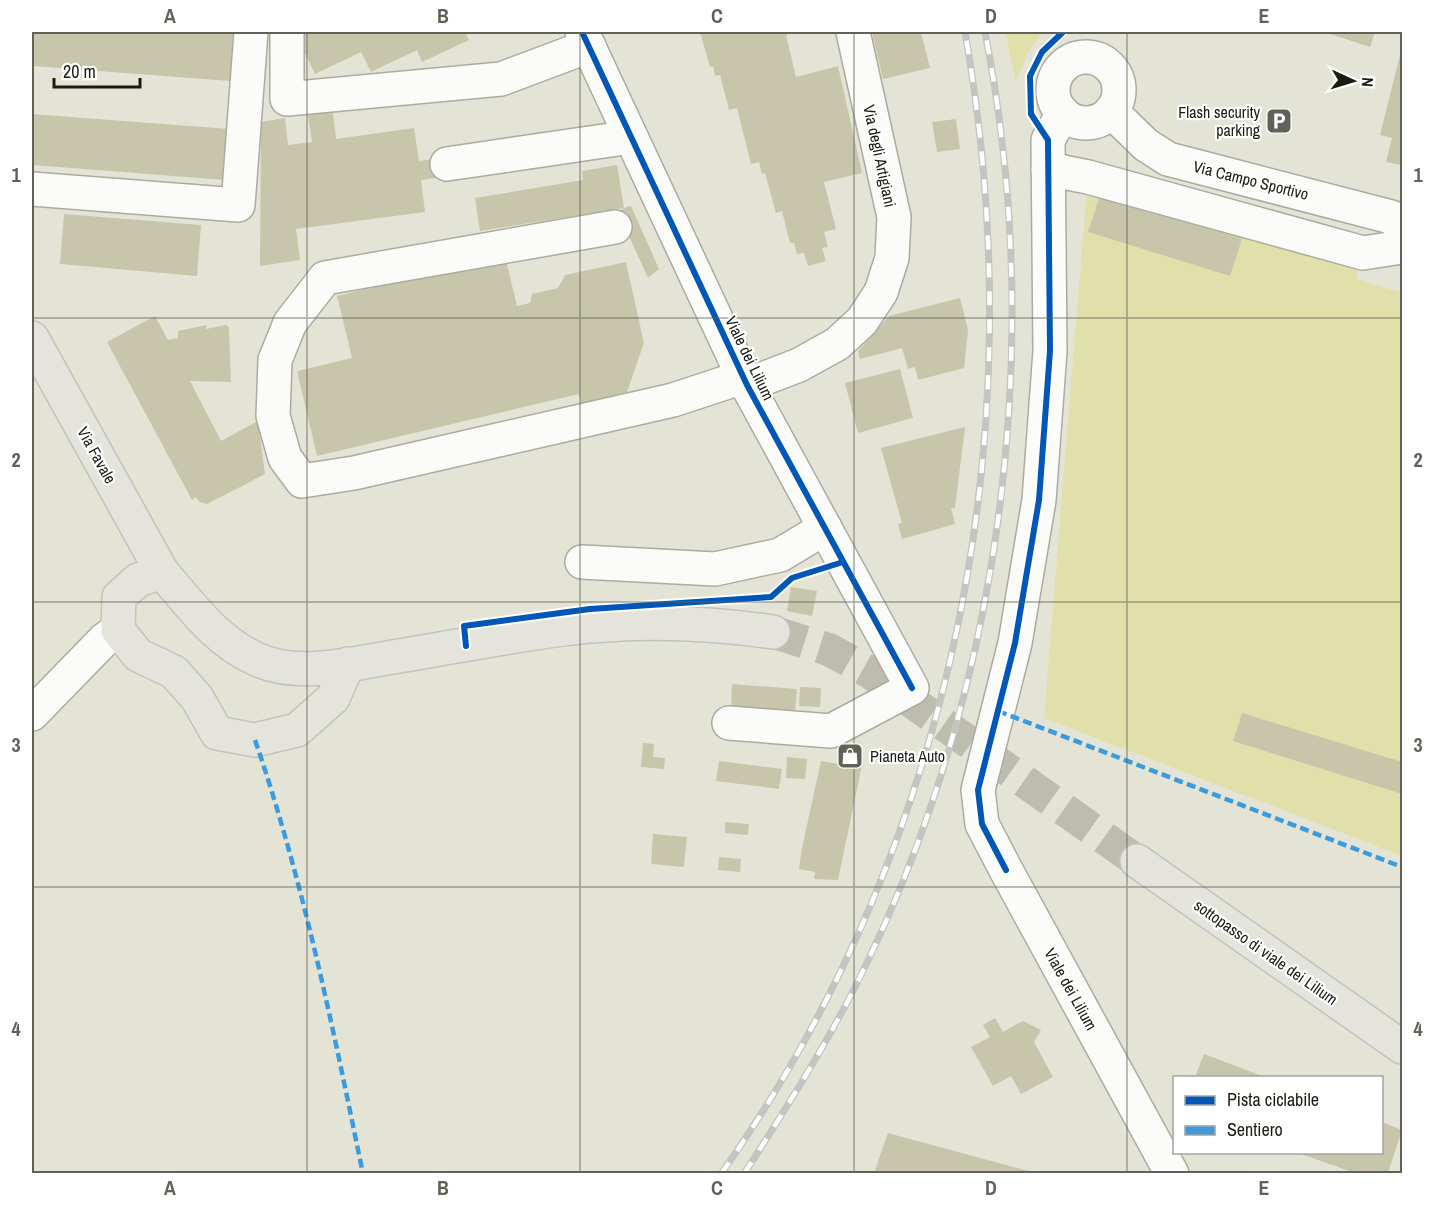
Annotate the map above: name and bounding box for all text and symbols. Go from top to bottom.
text: A [164,2,176,29]
text: B [437,2,449,29]
text: C [711,2,723,29]
text: D [985,2,997,29]
text: E [1259,2,1270,29]
scale bar [54,51,140,89]
north arrow [1323,51,1383,111]
text: 20 m [63,59,96,84]
text: N [1357,77,1379,88]
place label: Flash security parking [1178,101,1261,141]
street label: Via degli Artigiani [858,103,902,209]
parking icon: Flash security parking [1264,106,1294,136]
street label: Via Campo Sportivo [1191,155,1311,205]
text: 1 [11,161,21,188]
text: 1 [1413,161,1423,188]
street label: Viale dei Lilium [720,312,780,404]
street label: Via Favale [72,423,122,487]
text: 2 [11,446,21,473]
text: 2 [1413,446,1423,473]
text: 3 [11,731,21,758]
text: 3 [1413,731,1423,758]
shop icon: Pianeta Auto [835,741,865,771]
place label: Pianeta Auto [870,745,945,767]
street label: sottopasso di viale dei Lilium [1190,894,1342,1010]
street label: Viale dei Lilium [1039,944,1103,1034]
text: 4 [11,1015,21,1042]
text: 4 [1413,1015,1423,1042]
legend [1173,1076,1383,1154]
text: Pista ciclabile [1227,1087,1319,1112]
text: Sentiero [1227,1117,1283,1142]
text: A [164,1174,176,1201]
text: B [437,1174,449,1201]
text: C [711,1174,723,1201]
text: D [985,1174,997,1201]
text: E [1259,1174,1270,1201]

